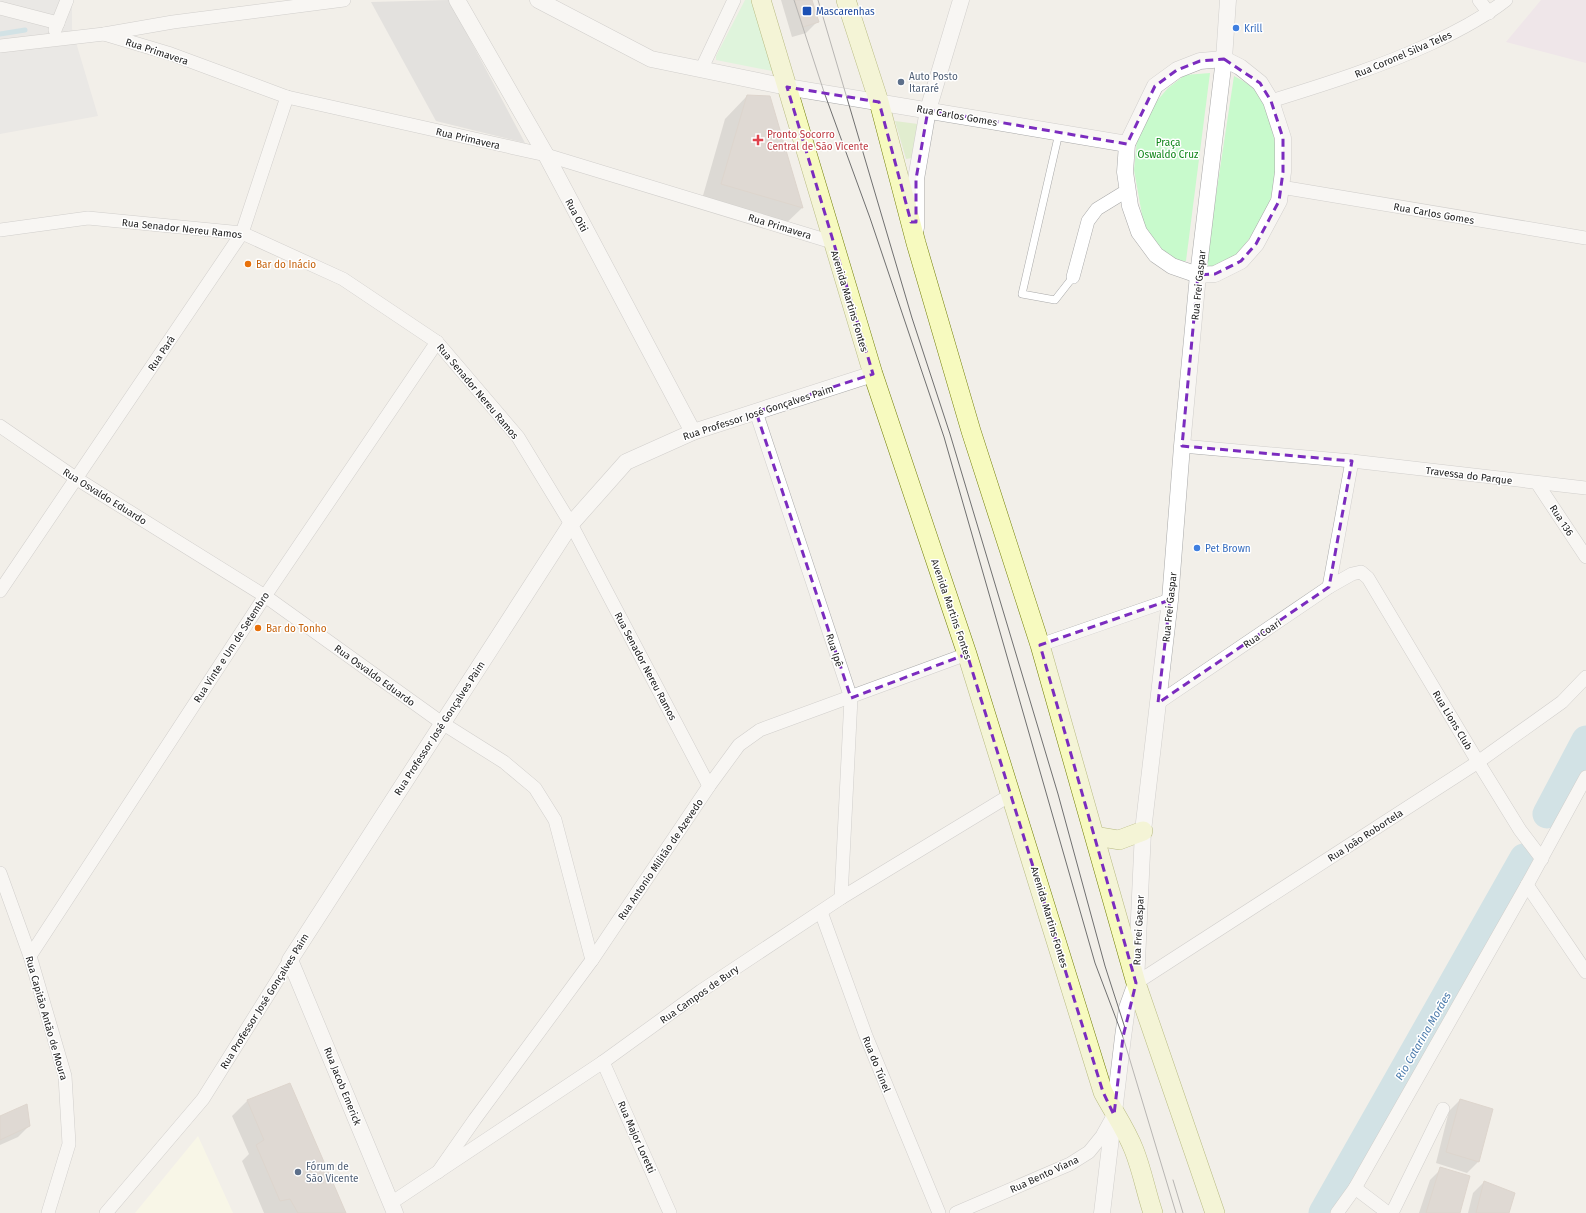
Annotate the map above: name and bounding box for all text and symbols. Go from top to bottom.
marker: Mascarenhas [801,5,813,17]
place label: Mascarenhas [816,6,875,18]
marker: Krill [1231,23,1241,33]
place label: Krill [1244,23,1263,35]
street label: Rua Coronel Silva Teles [1353,29,1454,81]
street label: Rua Primavera [124,36,190,68]
place label: Auto Posto Itararé [909,71,958,95]
marker: Auto Posto Itararé [896,77,906,87]
street label: Rua Carlos Gomes [916,103,998,129]
street label: Rua Primavera [435,126,501,152]
place label: Pronto Socorro Central de São Vicente [767,129,868,153]
marker: Pronto Socorro Central de São Vicente [752,134,764,146]
park label: Praça Oswaldo Cruz [1138,137,1199,161]
street label: Rua Oiti [562,197,590,234]
street label: Rua Carlos Gomes [1393,201,1475,227]
street label: Rua Primavera [747,212,813,242]
street label: Rua Senador Nereu Ramos [121,217,243,241]
street label: Avenida Martins Fontes [828,249,870,354]
street label: Rua Frei Gaspar [1189,249,1209,321]
marker: Bar do Inácio [243,259,253,269]
place label: Bar do Inácio [256,259,316,271]
street label: Rua Pará [146,334,178,373]
street label: Rua Senador Nereu Ramos [434,342,521,442]
street label: Rua Professor José Gonçalves Paim [682,383,835,443]
street label: Travessa do Parque [1425,465,1513,487]
street label: Rua Osvaldo Eduardo [60,466,149,528]
street label: Rua 136 [1547,503,1576,538]
marker: Pet Brown [1192,543,1202,553]
place label: Pet Brown [1205,543,1251,555]
street label: Avenida Martins Fontes [928,558,974,661]
street label: Rua Frei Gaspar [1160,571,1180,643]
street label: Rua Vinte e Um de Setembro [192,590,272,705]
street label: Rua Senador Nereu Ramos [611,610,679,723]
street label: Rua Coari [1241,617,1284,651]
marker: Bar do Tonho [253,623,263,633]
place label: Bar do Tonho [266,623,327,635]
street label: Rua Ipê [823,632,845,668]
street label: Rua Osvaldo Eduardo [332,643,417,709]
street label: Rua Professor José Gonçalves Paim [392,659,488,798]
street label: Rua Lions Club [1430,689,1475,752]
street label: Rua Antonio Militão de Azevedo [616,797,706,922]
street label: Rua João Robortela [1326,807,1405,865]
street label: Avenida Martins Fontes [1028,865,1070,970]
street label: Rua Frei Gaspar [1131,894,1147,966]
street label: Rua Professor José Gonçalves Paim [218,932,312,1072]
street label: Rua Capitão Antão de Moura [23,955,70,1082]
street label: Rua Campos de Bury [658,963,741,1027]
water label: Rio Catarina Morães [1393,990,1454,1083]
street label: Rua do Túnel [859,1034,894,1094]
street label: Rua Jacob Emerick [321,1046,364,1128]
street label: Rua Major Loretti [615,1099,657,1176]
street label: Rua Bento Viana [1008,1154,1081,1196]
place label: Fórum de São Vicente [306,1161,359,1185]
marker: Fórum de São Vicente [293,1167,303,1177]

